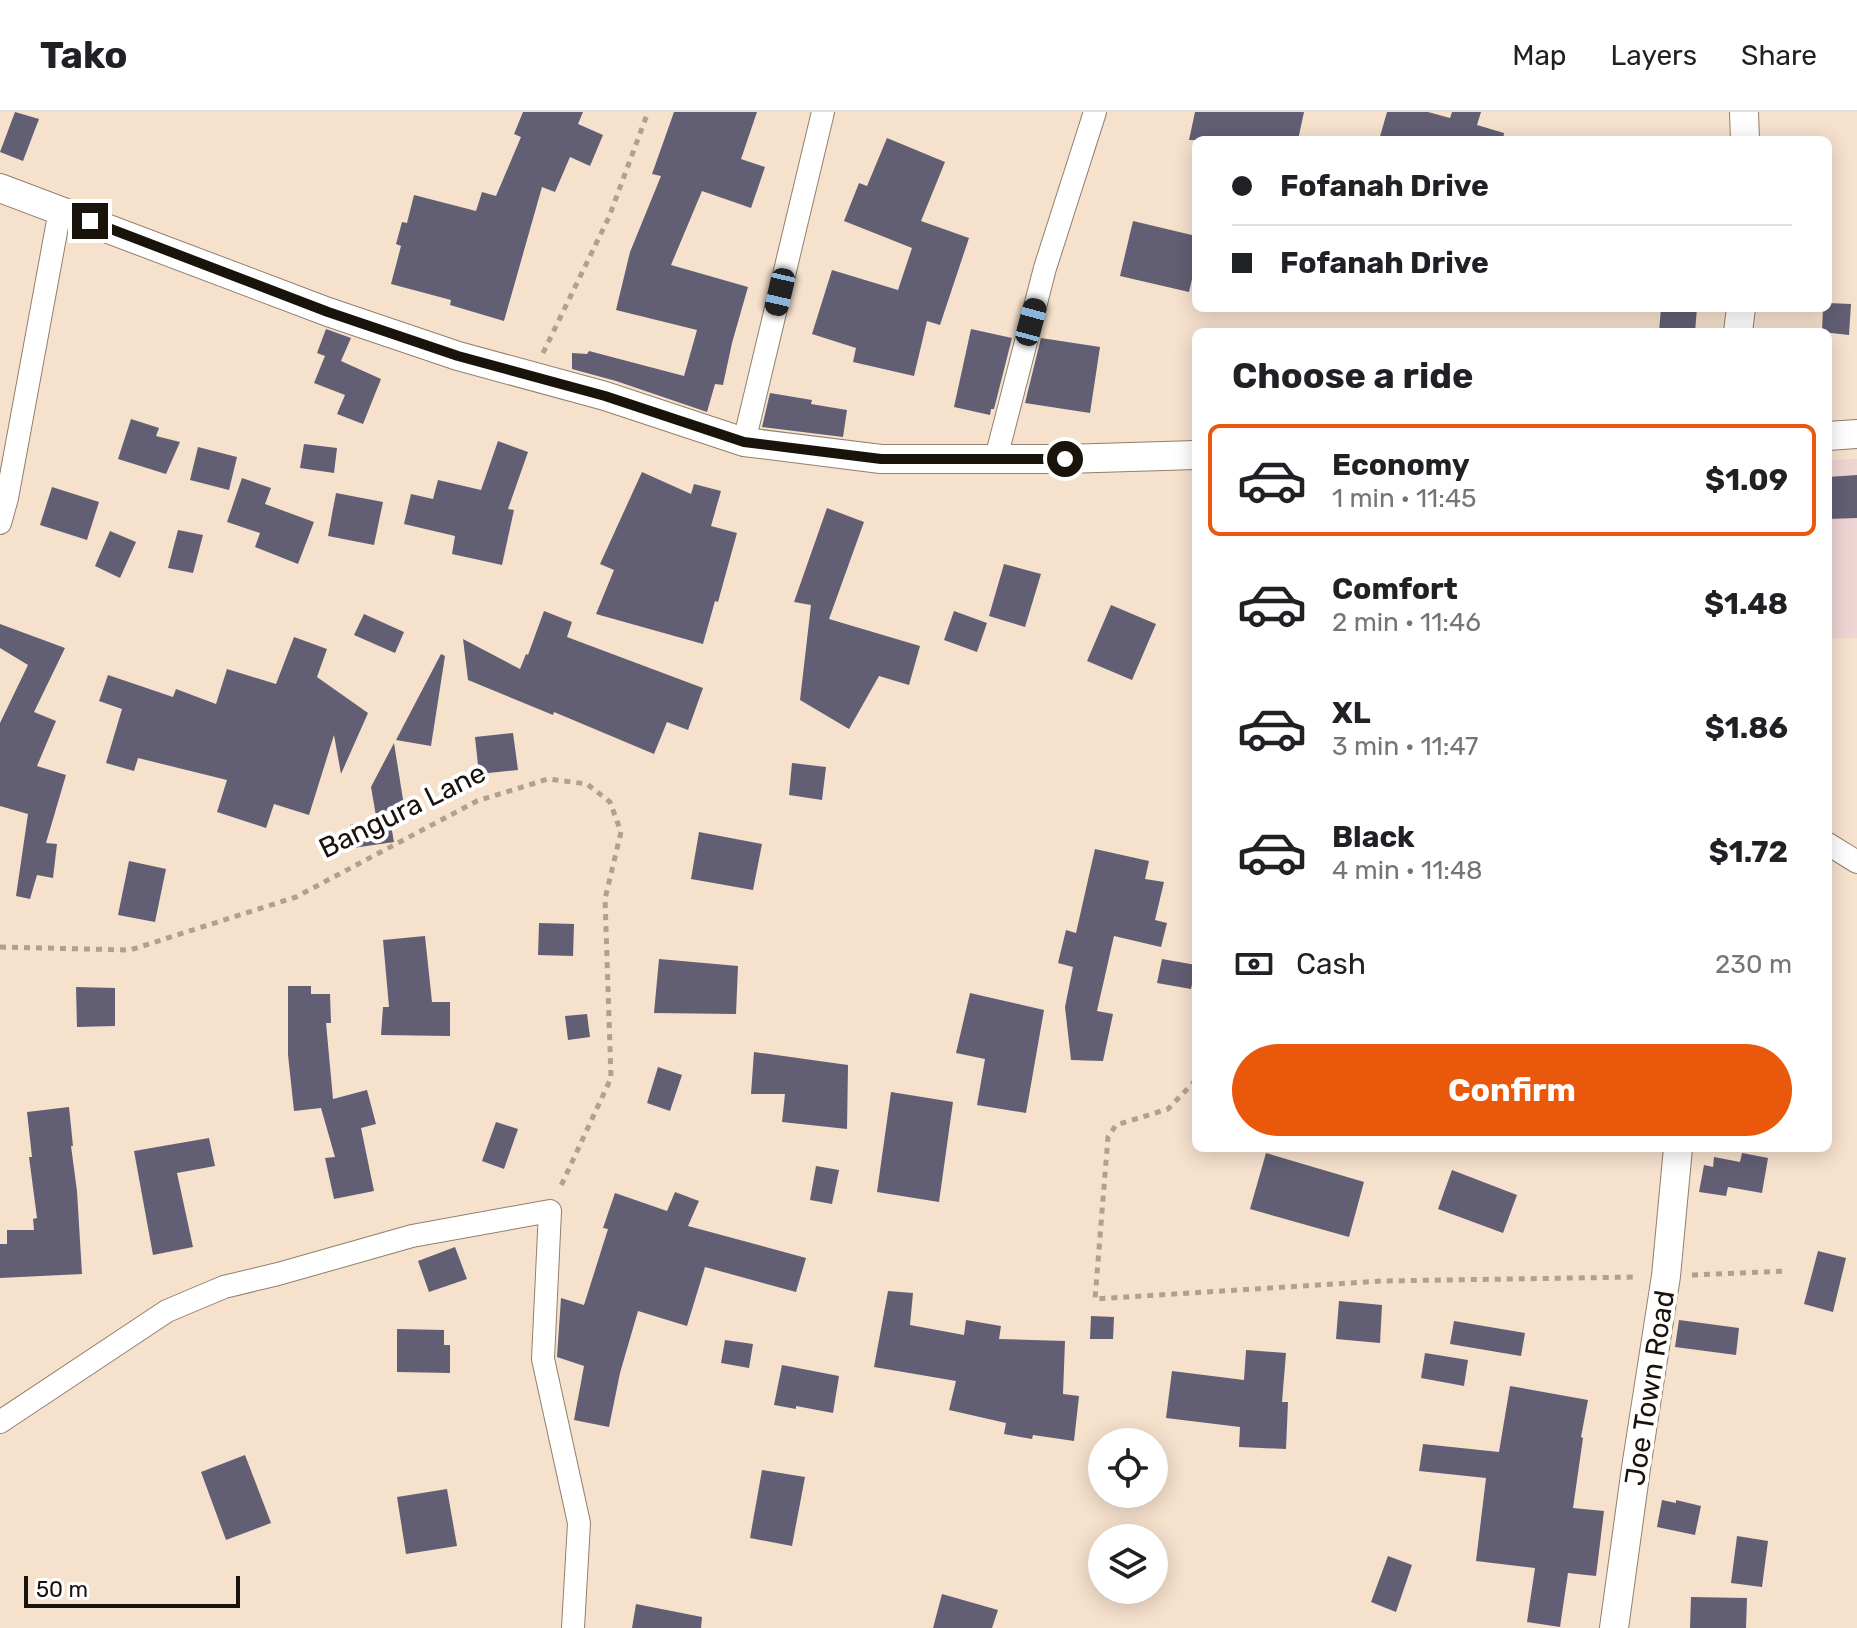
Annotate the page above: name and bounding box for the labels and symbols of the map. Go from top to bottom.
route end [72,203,108,239]
car [763,266,797,318]
car [1013,296,1049,348]
route start [1047,441,1083,477]
street label: Bangura Lane [314,756,491,865]
street label: Joe Town Road [1618,1288,1681,1488]
scale bar [24,1572,240,1608]

